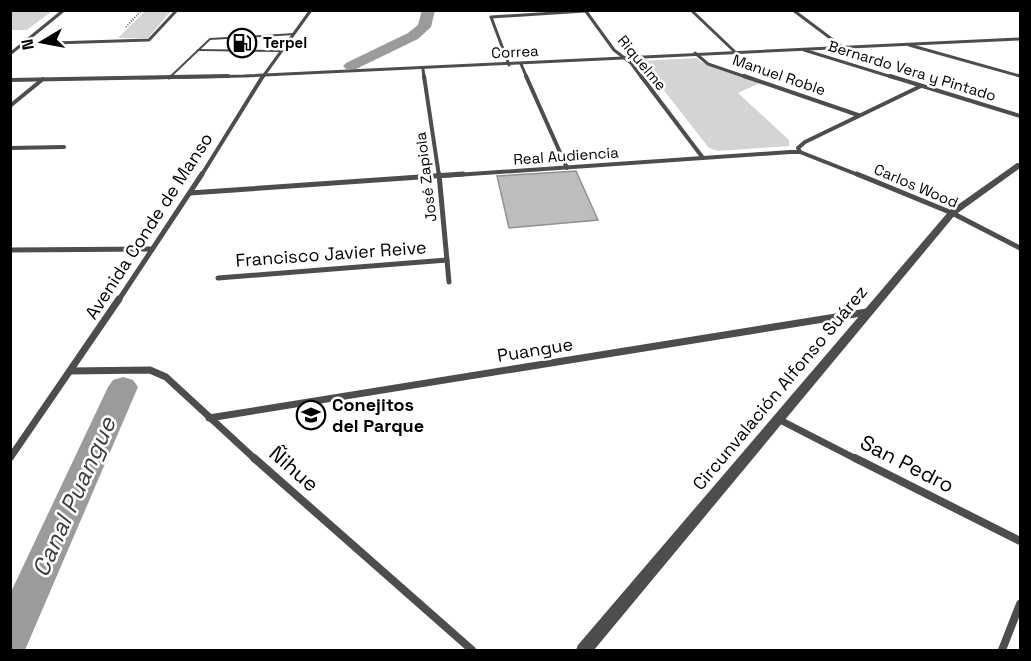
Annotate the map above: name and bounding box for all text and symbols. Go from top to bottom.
north arrow [12,12,72,72]
fuel station icon: Terpel [226,27,258,59]
street label: Riquelme [614,31,671,94]
place label: Terpel [263,33,307,52]
street label: Bernardo Vera y Pintado [826,36,998,105]
text: N [16,37,39,52]
street label: Correa [491,41,540,62]
street label: Manuel Roble [730,50,828,99]
street label: Avenida Conde de Manso [80,128,218,323]
street label: José Zapiola [411,131,440,223]
street label: Real Audiencia [513,142,620,169]
street label: Carlos Wood [871,159,961,212]
street label: Francisco Javier Reive [235,235,427,272]
street label: Circunvalación Alfonso Suárez [687,281,872,495]
street label: Puangue [495,332,574,367]
place label: Conejitos del Parque [332,393,424,437]
school or university icon: Conejitos del Parque [295,399,327,431]
water label: Canal Puangue [24,411,123,582]
street label: San Pedro [856,428,959,499]
street label: Ñihue [264,440,325,498]

